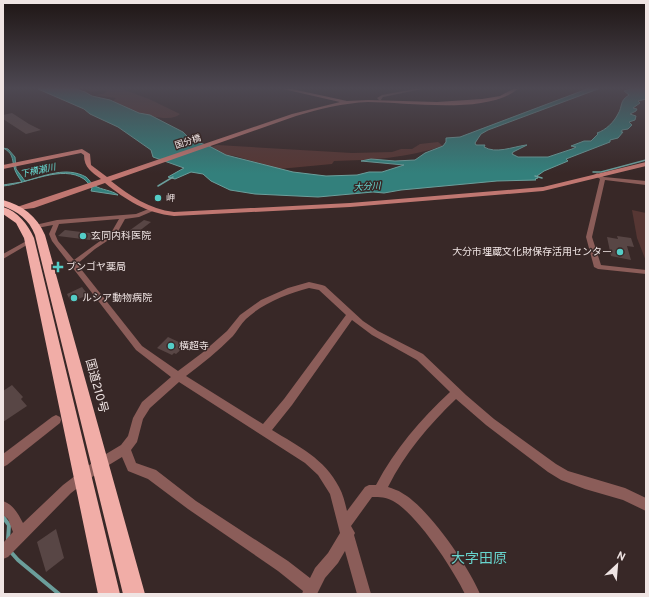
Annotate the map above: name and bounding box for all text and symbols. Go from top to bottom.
street label: 国分橋 [173,133,203,151]
water label: 下横瀬川 [19,162,58,180]
water label: 大分川 [353,181,382,193]
marker: 岬 [153,193,163,203]
place label: 岬 [166,193,175,204]
place label: 玄同内科医院 [91,230,151,243]
marker: 玄同内科医院 [78,231,88,241]
place label: 大分市埋蔵文化財保存活用センター [452,246,612,259]
marker: 大分市埋蔵文化財保存活用センター [615,247,625,257]
place label: ブンゴヤ薬局 [66,261,126,274]
marker: ブンゴヤ薬局 [53,262,63,272]
place label: ルシア動物病院 [82,292,152,305]
marker: ルシア動物病院 [69,293,79,303]
place label: 横超寺 [179,340,209,353]
marker: 横超寺 [166,341,176,351]
street label: 国道210号 [81,357,111,415]
north arrow [597,545,637,585]
text: N [614,549,628,565]
district label: 大字田原 [451,551,507,568]

